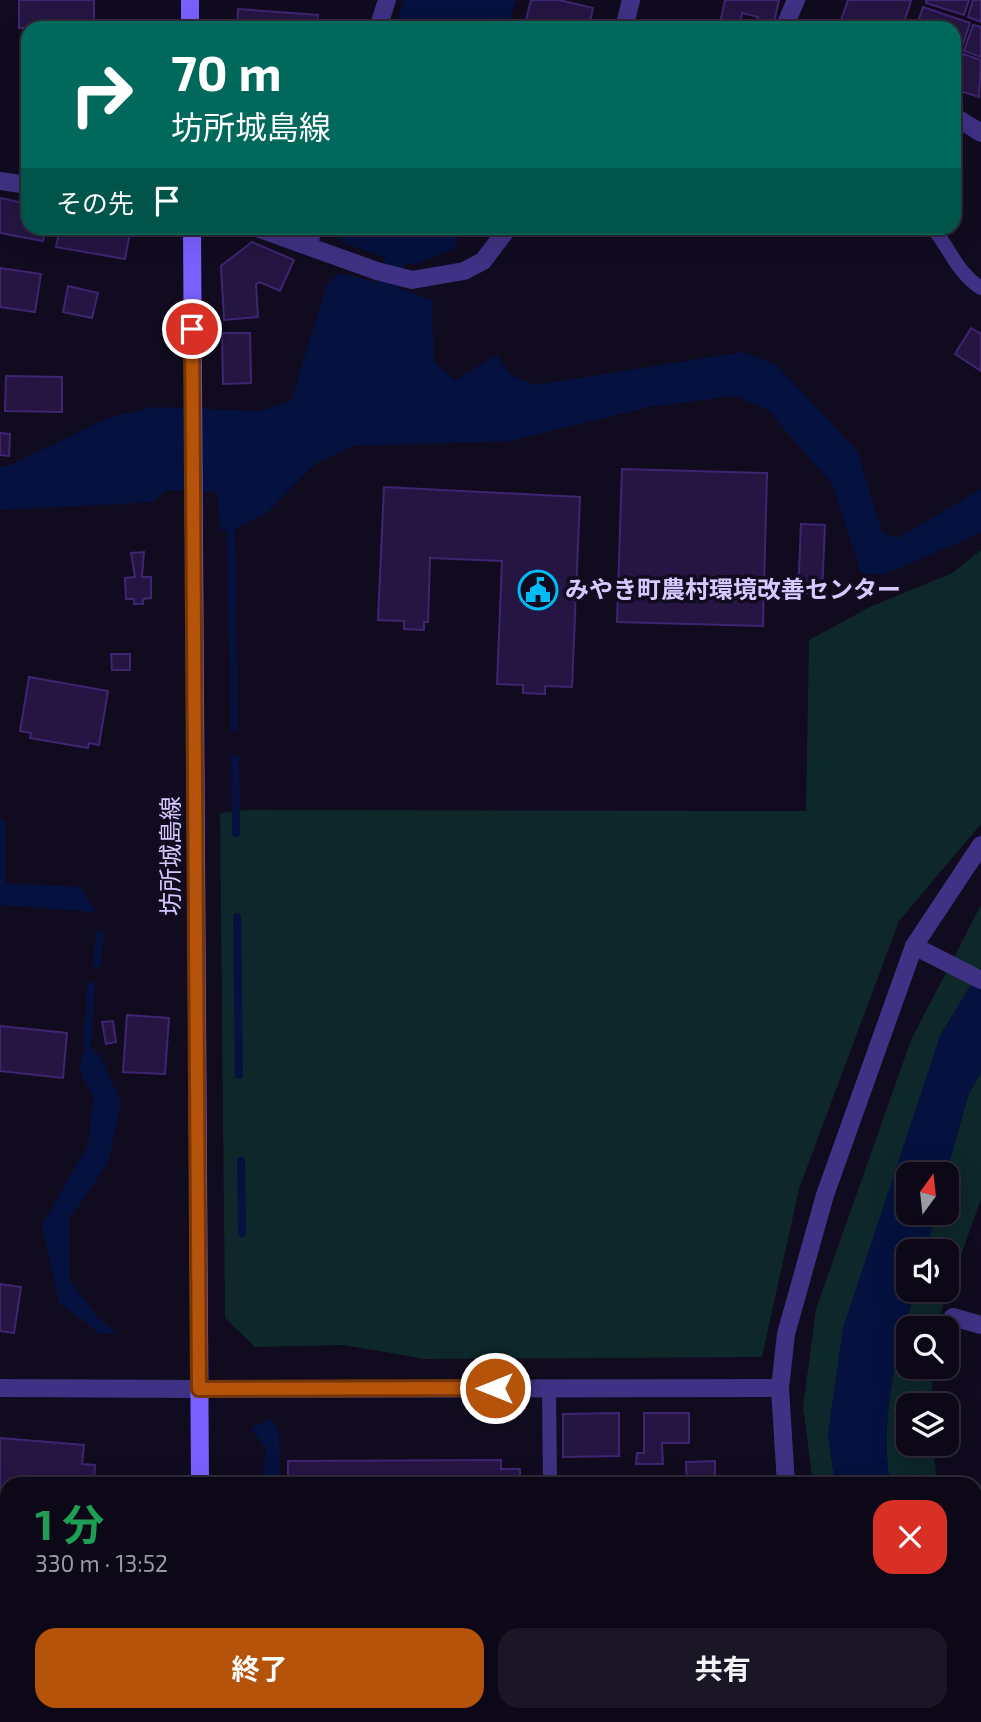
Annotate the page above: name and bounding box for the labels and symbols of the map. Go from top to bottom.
pin [162,299,222,359]
public building icon: みやき町農村環境改善センター [517,569,559,611]
place label: みやき町農村環境改善センター [565,574,901,603]
street label: 坊所城島線 [155,796,184,916]
north arrow [896,1162,959,1225]
position arrow [458,1351,532,1425]

